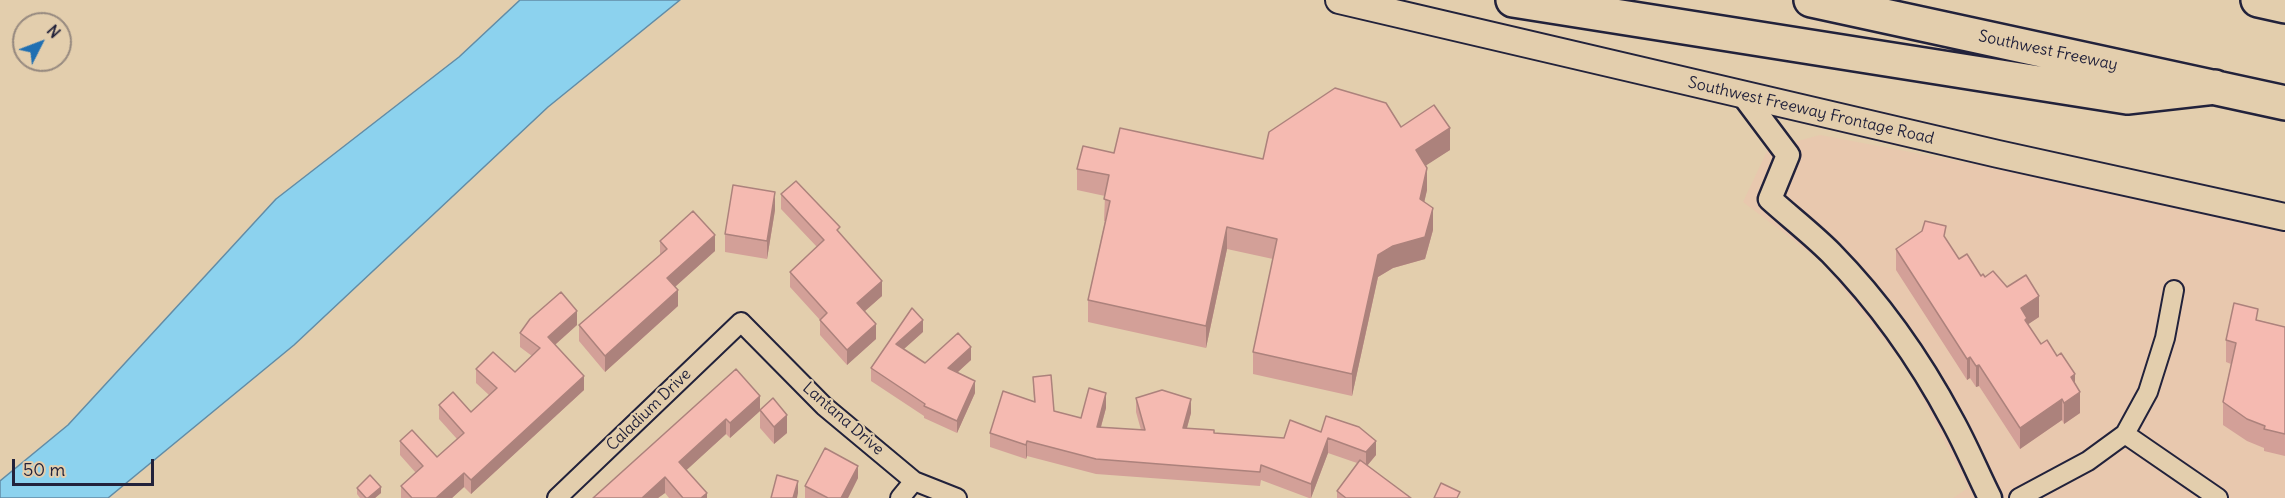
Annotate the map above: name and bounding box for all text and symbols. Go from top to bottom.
north arrow [12,12,72,72]
text: N [43,20,65,42]
street label: Southwest Freeway [1977,27,2119,75]
street label: Southwest Freeway Frontage Road [1686,73,1936,149]
street label: Caladium Drive [603,365,695,455]
street label: Lantana Drive [798,378,888,460]
scale bar [15,447,158,485]
text: 50 m [23,458,65,481]

